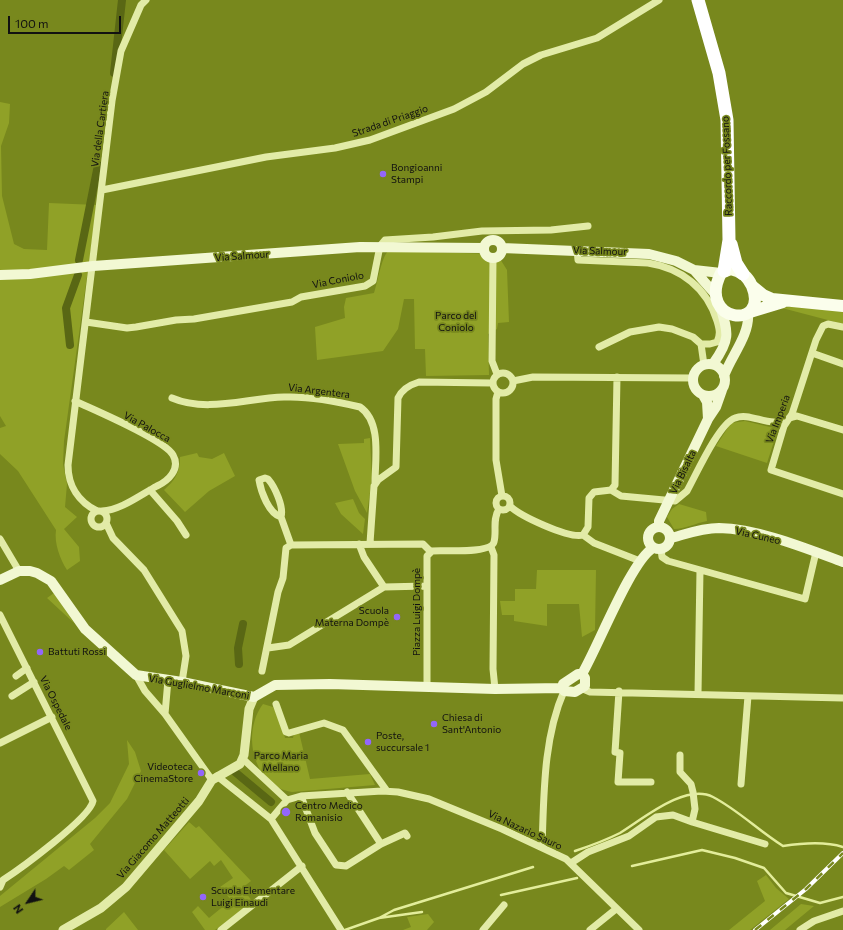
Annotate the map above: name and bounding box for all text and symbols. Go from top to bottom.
scale bar [10,8,123,34]
text: 100 m [15,16,49,30]
street label: Via della Cartiera [89,90,111,168]
street label: Strada di Priaggio [350,102,430,140]
street label: Raccordo per Fossano [719,116,735,216]
place label: Bongioanni Stampi [391,162,442,186]
marker: Bongioanni Stampi [378,169,388,179]
street label: Via Salmour [573,244,627,258]
street label: Via Salmour [214,248,270,264]
street label: Via Coniolo [311,269,365,291]
park label: Parco del Coniolo [435,310,477,334]
street label: Via Argentera [287,381,351,401]
street label: Via Imperia [763,393,793,445]
street label: Via Palocca [121,409,173,445]
street label: Via Bisalta [667,448,699,496]
street label: Via Cuneo [734,525,782,547]
street label: Piazza Luigi Dompè [411,568,423,656]
place label: Scuola Materna Dompè [315,605,389,628]
marker: Scuola Materna Dompè [392,612,402,622]
place label: Battuti Rossi [48,646,106,658]
marker: Battuti Rossi [35,647,45,657]
street label: Via Guglielmo Marconi [148,672,250,702]
street label: Via Ospedale [37,674,75,732]
place label: Chiesa di Sant'Antonio [442,712,501,736]
marker: Chiesa di Sant'Antonio [429,719,439,729]
place label: Poste, succursale 1 [376,730,429,754]
marker: Poste, succursale 1 [363,737,373,747]
park label: Parco Maria Mellano [254,750,308,774]
place label: Videoteca CinemaStore [134,761,193,784]
marker: Videoteca CinemaStore [196,768,206,778]
street label: Via Giacomo Matteotti [114,795,192,881]
place label: Centro Medico Romanisio [295,800,363,824]
marker: Centro Medico Romanisio [280,806,292,818]
street label: Via Nazario Sauro [486,808,564,852]
north arrow [8,882,48,922]
place label: Scuola Elementare Luigi Einaudi [211,885,295,908]
marker: Scuola Elementare Luigi Einaudi [198,892,208,902]
text: N [10,902,25,916]

